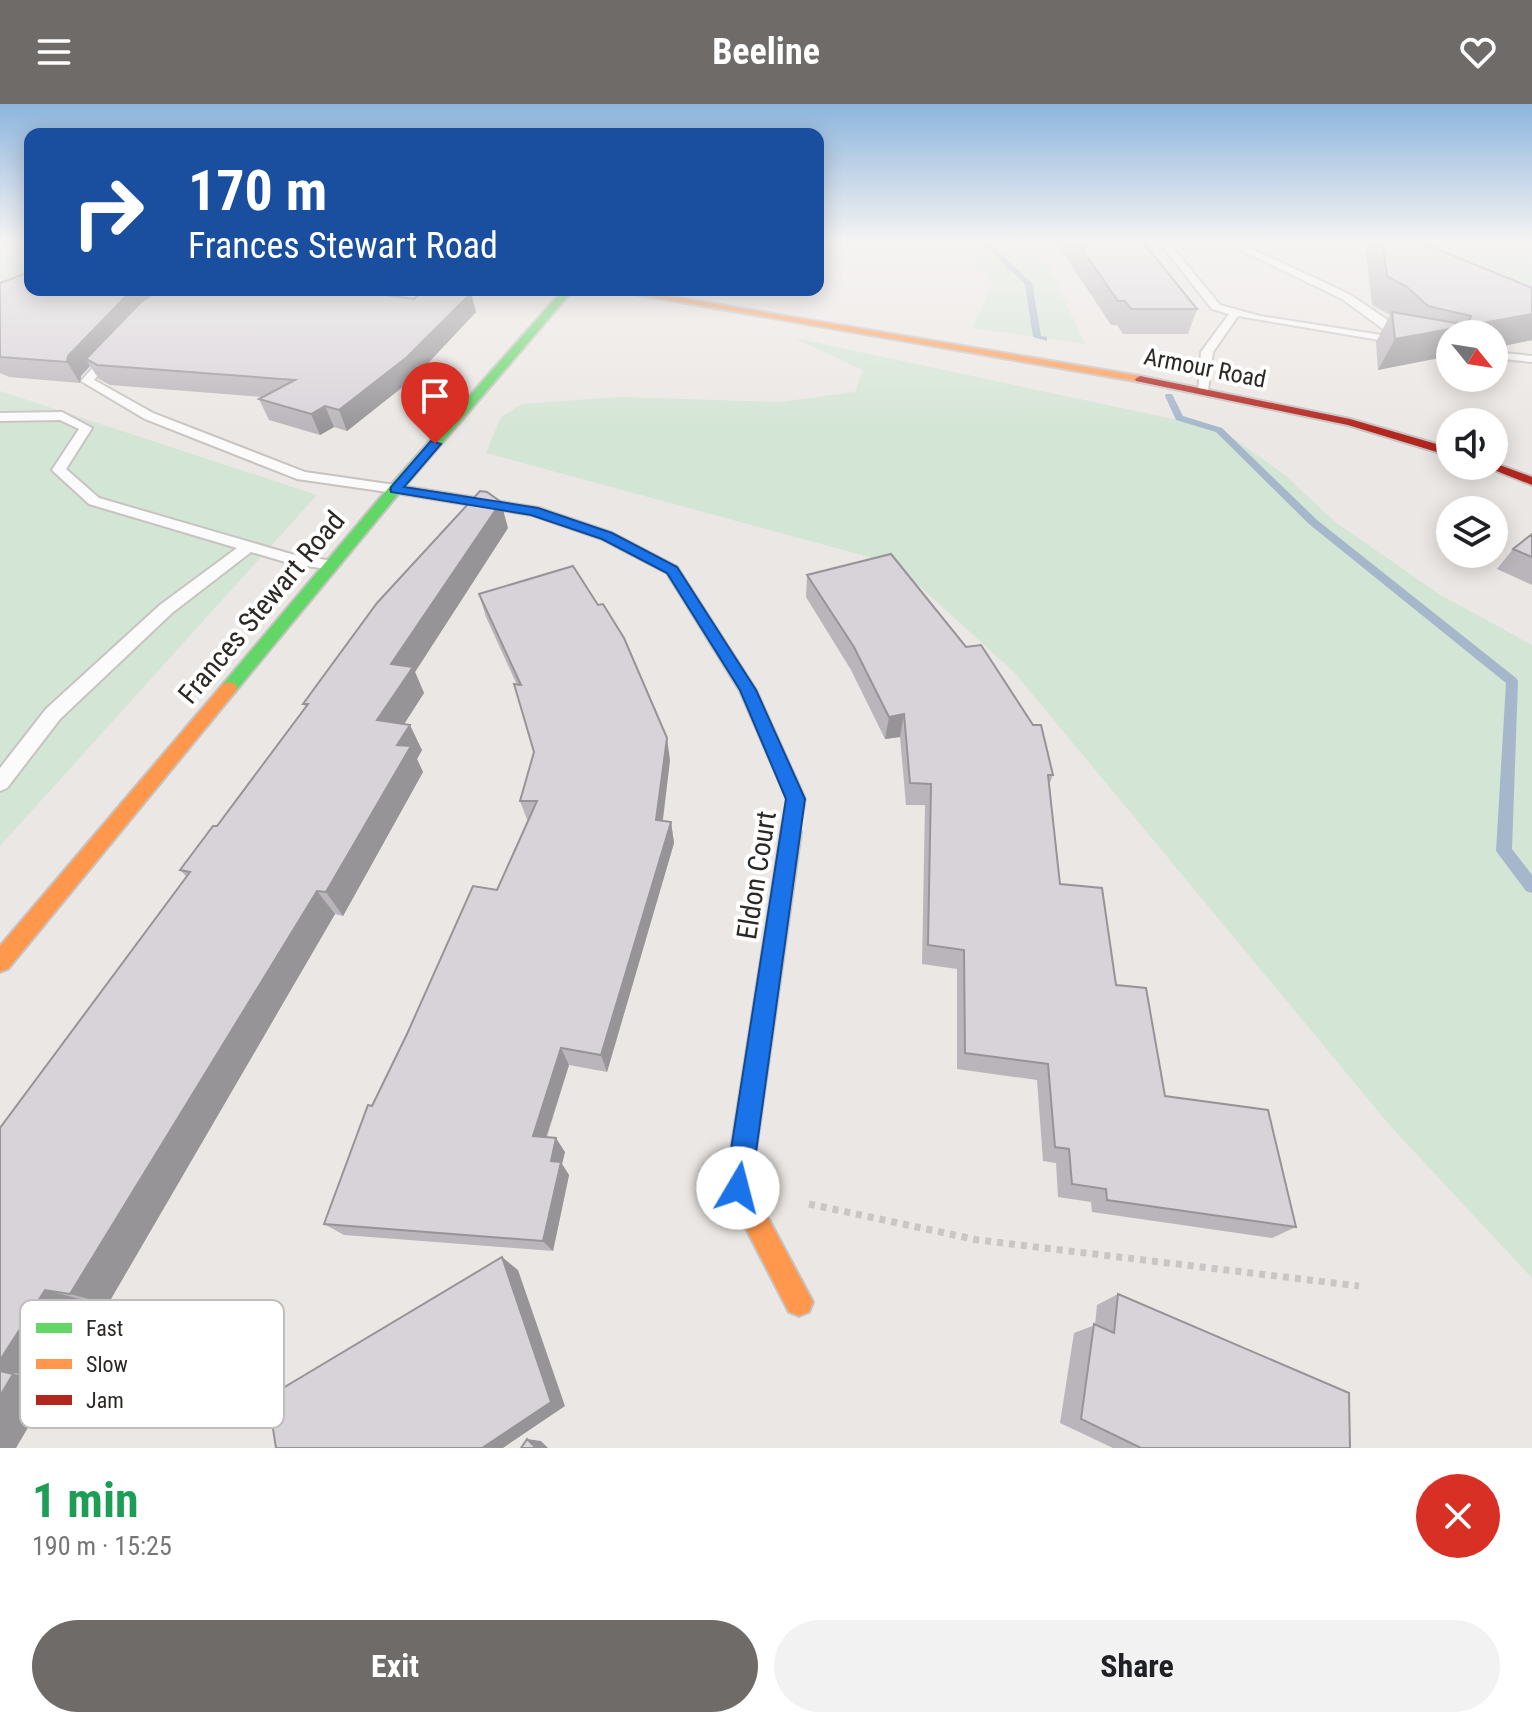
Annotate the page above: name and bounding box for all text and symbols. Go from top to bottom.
icon: menu [32,30,76,74]
icon: heart [1456,30,1500,74]
text: Beeline [712,31,820,73]
text: 170 m [188,158,327,224]
icon: right [56,160,160,264]
text: Frances Stewart Road [188,225,498,267]
north arrow [1436,320,1508,392]
map controls [1436,320,1508,568]
street label: Armour Road [1142,342,1268,394]
pin [401,362,469,444]
icon: arrive [413,374,457,418]
button: sound [1436,408,1508,480]
button: layers [1436,496,1508,568]
street label: Frances Stewart Road [171,504,351,710]
street label: Eldon Court [730,809,783,941]
position arrow [696,1146,780,1230]
legend [20,1300,284,1428]
text: Fast [86,1316,123,1341]
text: Slow [86,1352,128,1377]
text: Jam [86,1388,124,1413]
text: 1 min [32,1472,139,1529]
button: close [1416,1474,1500,1558]
text: 190 m · 15:25 [32,1531,172,1561]
button: Exit [32,1620,758,1712]
button: Share [774,1620,1500,1712]

